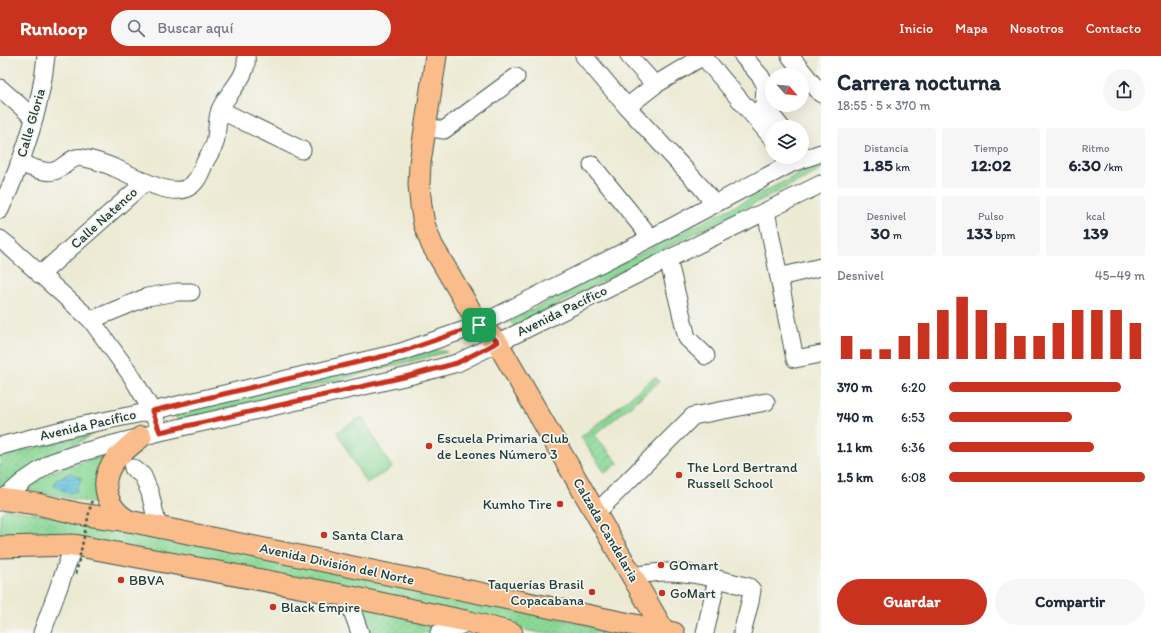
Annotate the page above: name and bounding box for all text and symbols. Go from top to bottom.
search box [111,10,391,46]
text: Runloop [20,17,87,40]
icon: search [125,17,147,39]
text: Buscar aquí [157,19,233,37]
text: Inicio [899,20,933,37]
text: Mapa [955,20,988,37]
text: Nosotros [1010,20,1064,37]
text: Contacto [1086,20,1141,37]
north arrow [765,68,809,112]
map controls [765,68,809,164]
text: Carrera nocturna [837,69,1001,96]
button: share [1103,69,1145,111]
street label: Calle Gloria [13,87,49,159]
text: 18:55 · 5 × 370 m [837,98,930,113]
button: layers [765,120,809,164]
text: Distancia [864,142,909,155]
text: Tiempo [974,142,1008,155]
text: Ritmo [1082,142,1110,155]
text: 1.85 [863,155,893,175]
text: 12:02 [971,155,1011,175]
text: 6:30 [1068,155,1101,175]
text: km [893,161,910,174]
text: /km [1101,161,1123,174]
street label: Calle Natenco [67,184,141,252]
text: Desnivel [867,210,906,223]
text: Pulso [978,210,1004,223]
text: kcal [1086,210,1105,223]
text: 30 [871,223,890,243]
text: 133 [966,223,993,243]
text: 139 [1083,223,1109,243]
text: m [890,229,902,242]
text: bpm [993,229,1016,242]
text: Desnivel [837,268,884,283]
text: 45–49 m [1095,268,1145,283]
street label: Avenida Pacífico [514,282,610,340]
pin [462,308,496,342]
icon: arrive [468,314,490,336]
text: 370 m [837,380,872,395]
text: 6:20 [901,380,926,395]
street label: Avenida Pacífico [38,406,138,444]
text: 740 m [837,410,873,425]
text: 6:53 [901,410,925,425]
place label: Escuela Primaria Club de Leones Número 3 [437,430,569,463]
text: 1.1 km [837,440,872,455]
text: 6:36 [901,440,925,455]
marker: Escuela Primaria Club de Leones Número 3 [424,441,434,451]
place label: The Lord Bertrand Russell School [687,459,798,492]
marker: The Lord Bertrand Russell School [674,470,684,480]
text: 1.5 km [837,470,873,485]
text: 6:08 [901,470,926,485]
street label: Calzada Candelaria [569,475,643,585]
place label: Kumho Tire [483,496,552,513]
marker: Kumho Tire [555,499,565,509]
place label: Santa Clara [332,527,404,544]
marker: Santa Clara [319,530,329,540]
street label: Avenida División del Norte [258,539,416,589]
place label: GOmart [669,557,718,574]
marker: GOmart [656,560,666,570]
place label: BBVA [129,572,164,589]
marker: BBVA [116,575,126,585]
place label: Taquerías Brasil Copacabana [488,576,584,609]
button: Guardar [837,579,987,625]
button: Compartir [995,579,1145,625]
place label: GoMart [670,585,716,602]
marker: Taquerías Brasil Copacabana [587,587,597,597]
marker: GoMart [657,588,667,598]
place label: Black Empire [281,599,361,616]
marker: Black Empire [268,602,278,612]

